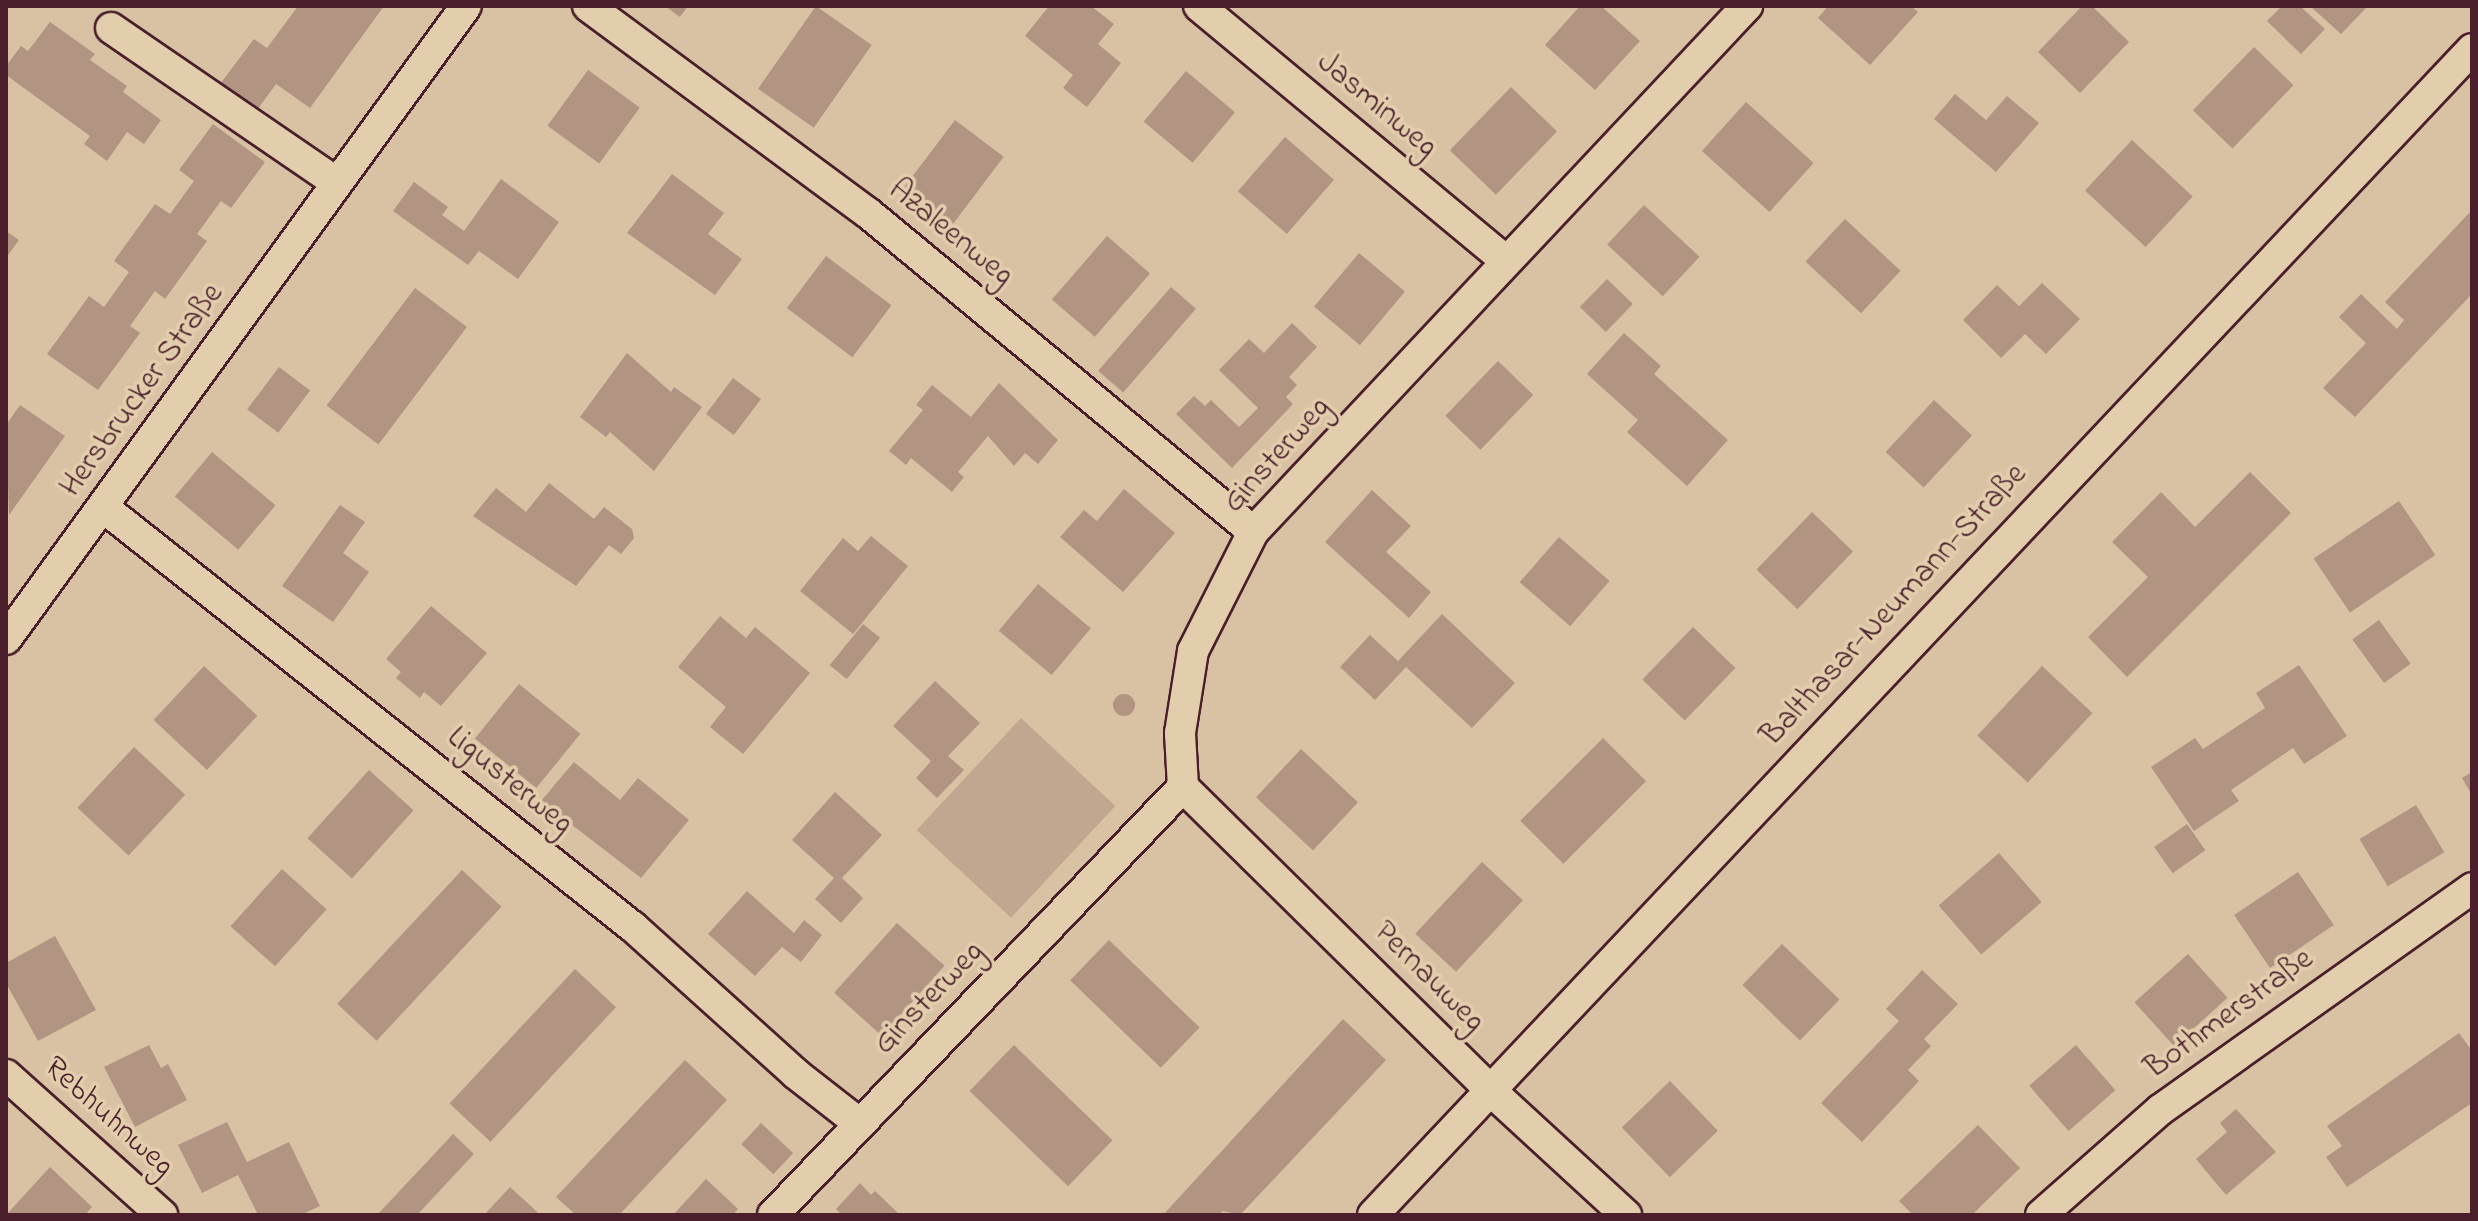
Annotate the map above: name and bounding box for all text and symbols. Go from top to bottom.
street label: Jasminweg [1308,45,1444,167]
street label: Azaleenweg [880,172,1020,296]
street label: Hersbrucker Straße [53,277,233,505]
street label: Ginsterweg [1216,390,1340,522]
street label: Balthasar-Neumann-Straße [1754,457,2036,755]
street label: Ligusterweg [438,719,580,845]
street label: Pernauweg [1364,914,1492,1042]
street label: Ginsterweg [867,934,993,1064]
street label: Bothmerstraße [2138,941,2322,1089]
street label: Rebhuhnweg [35,1050,181,1186]

